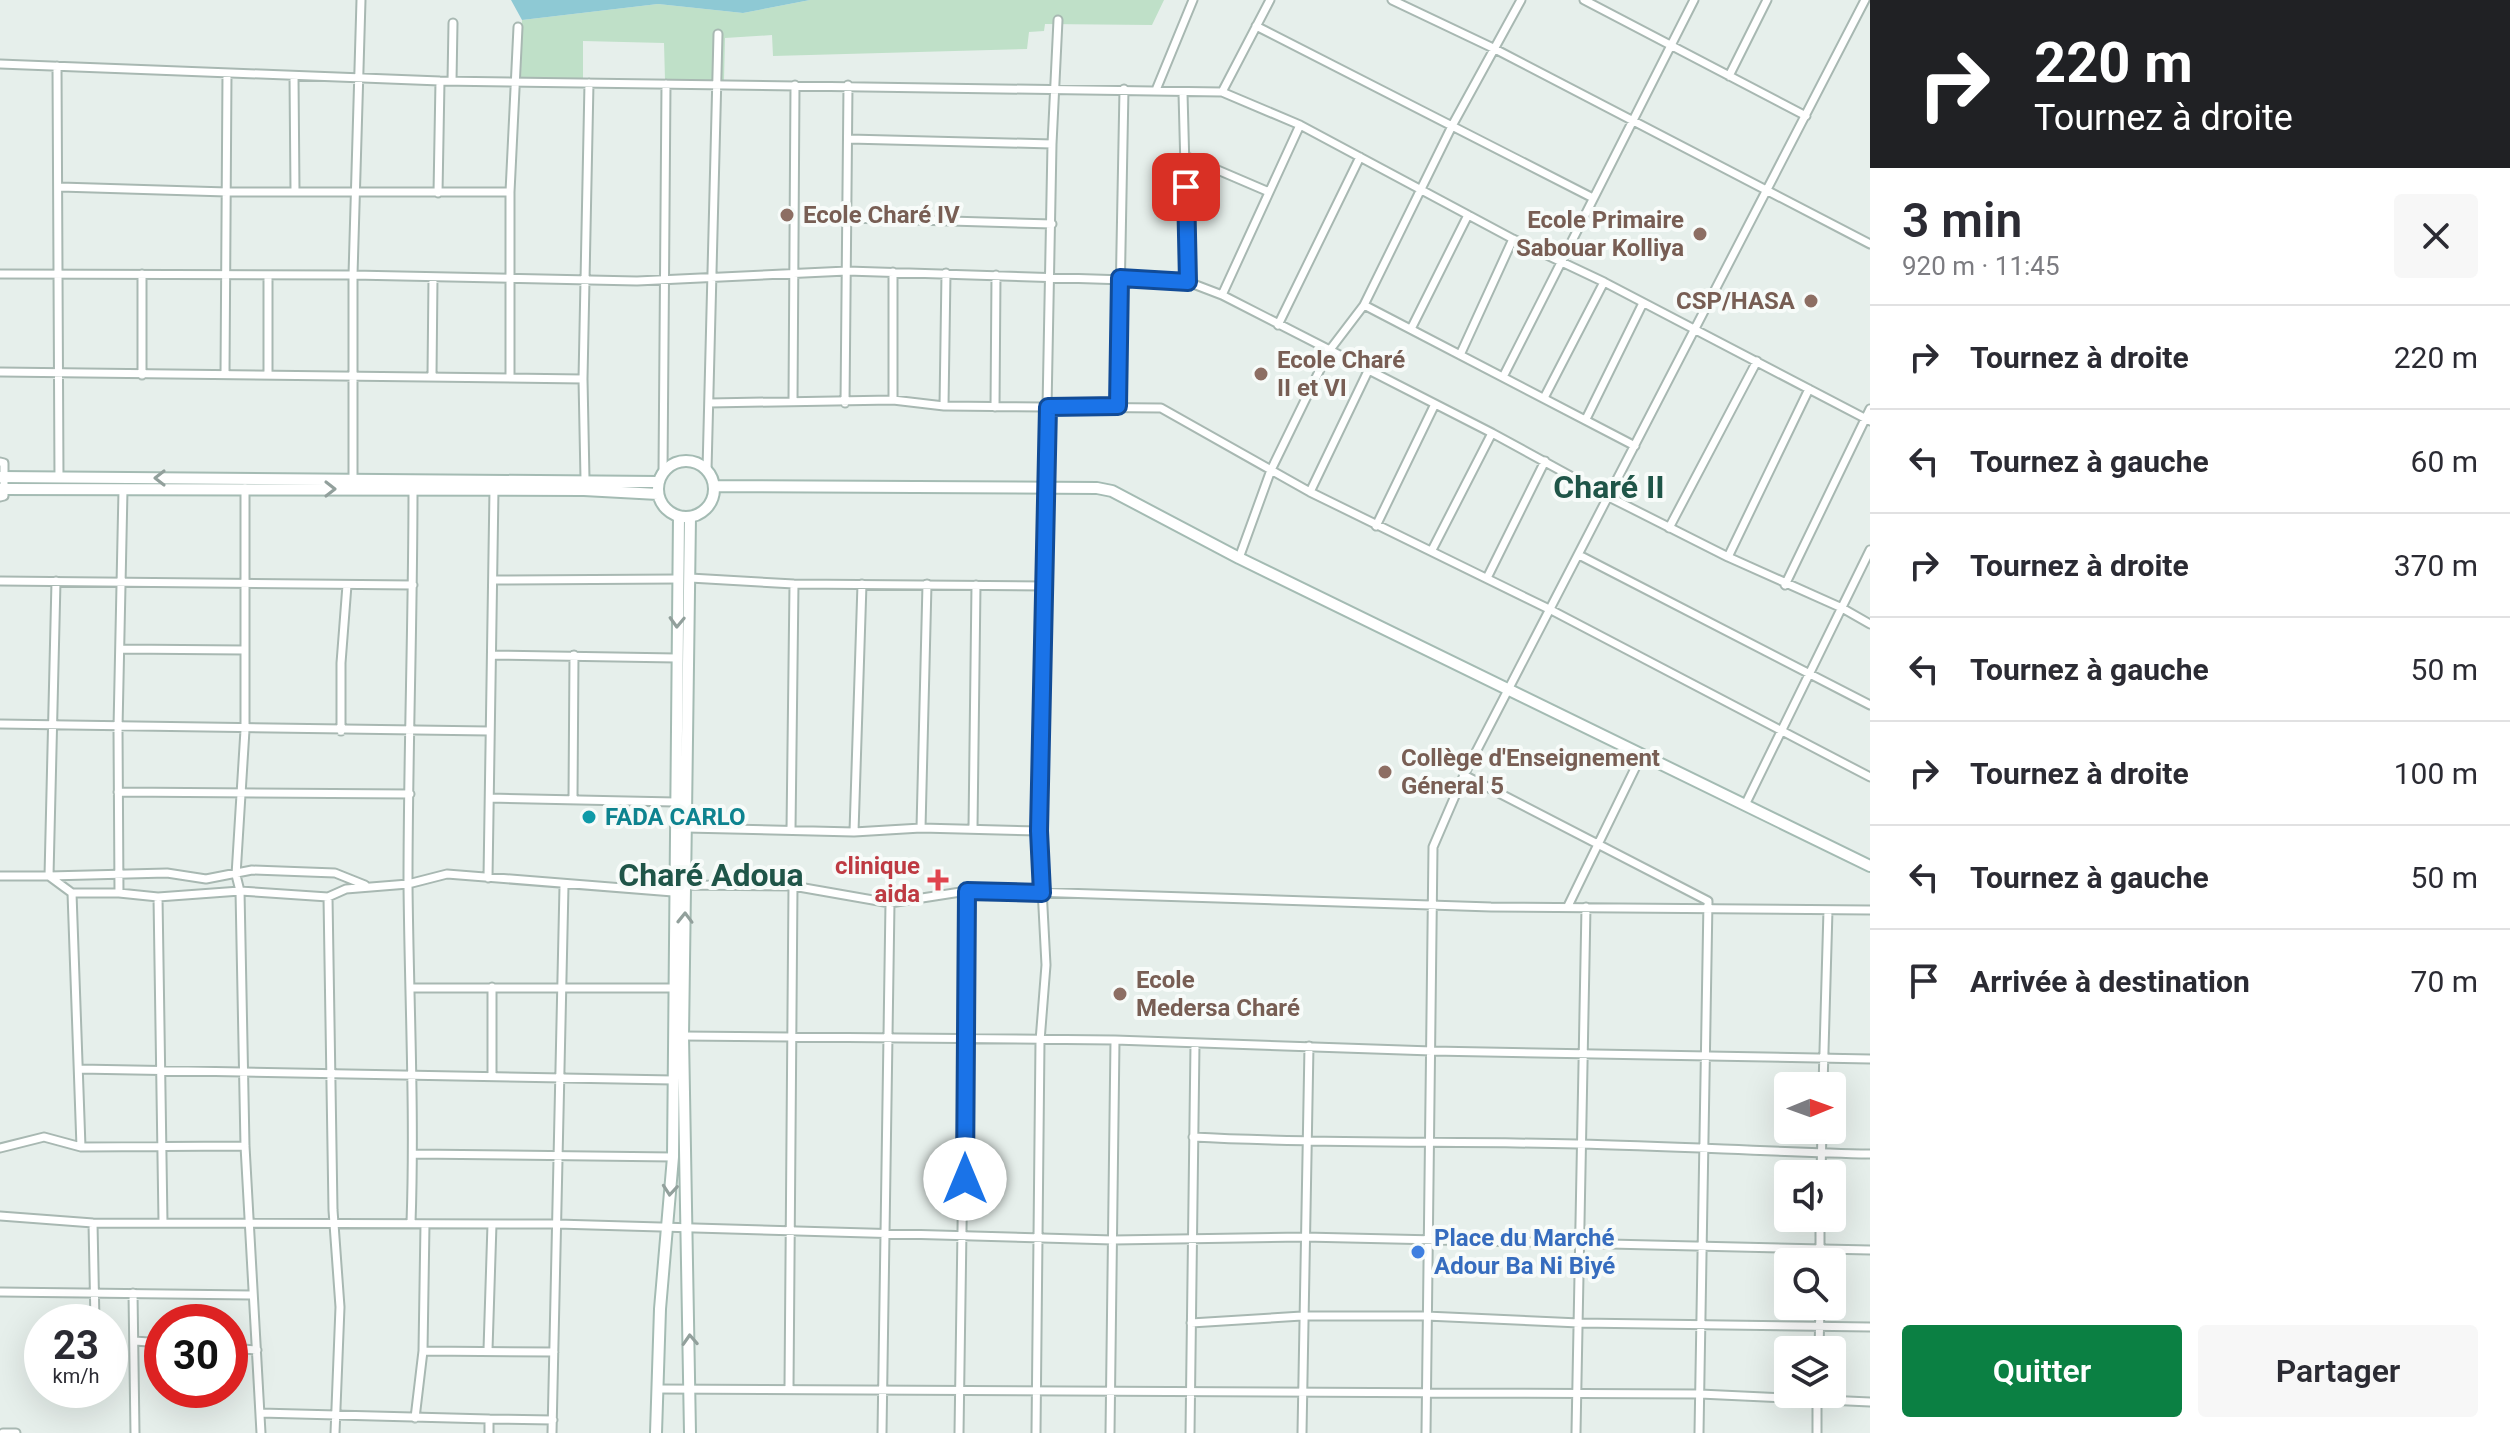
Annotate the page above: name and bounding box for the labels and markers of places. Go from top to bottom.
pin [1152,153,1220,221]
place label: Ecole Charé IV [803,201,960,229]
marker: Ecole Charé IV [778,206,796,224]
place label: Ecole Primaire Sabouar Kolliya [1516,206,1684,262]
marker: Ecole Primaire Sabouar Kolliya [1691,225,1709,243]
place label: CSP/HASA [1676,287,1796,315]
marker: CSP/HASA [1802,292,1820,310]
place label: Ecole Charé II et VI [1277,346,1405,402]
marker: Ecole Charé II et VI [1252,365,1270,383]
place label: Collège d'Enseignement Géneral 5 [1401,744,1660,800]
marker: Collège d'Enseignement Géneral 5 [1376,763,1394,781]
place label: FADA CARLO [605,803,746,831]
marker: FADA CARLO [580,808,598,826]
place label: clinique aida [835,852,920,908]
marker: clinique aida [927,869,949,891]
place label: Ecole Medersa Charé [1136,966,1300,1022]
marker: Ecole Medersa Charé [1111,985,1129,1003]
place label: Place du Marché Adour Ba Ni Biyé [1434,1224,1615,1280]
marker: Place du Marché Adour Ba Ni Biyé [1409,1243,1427,1261]

